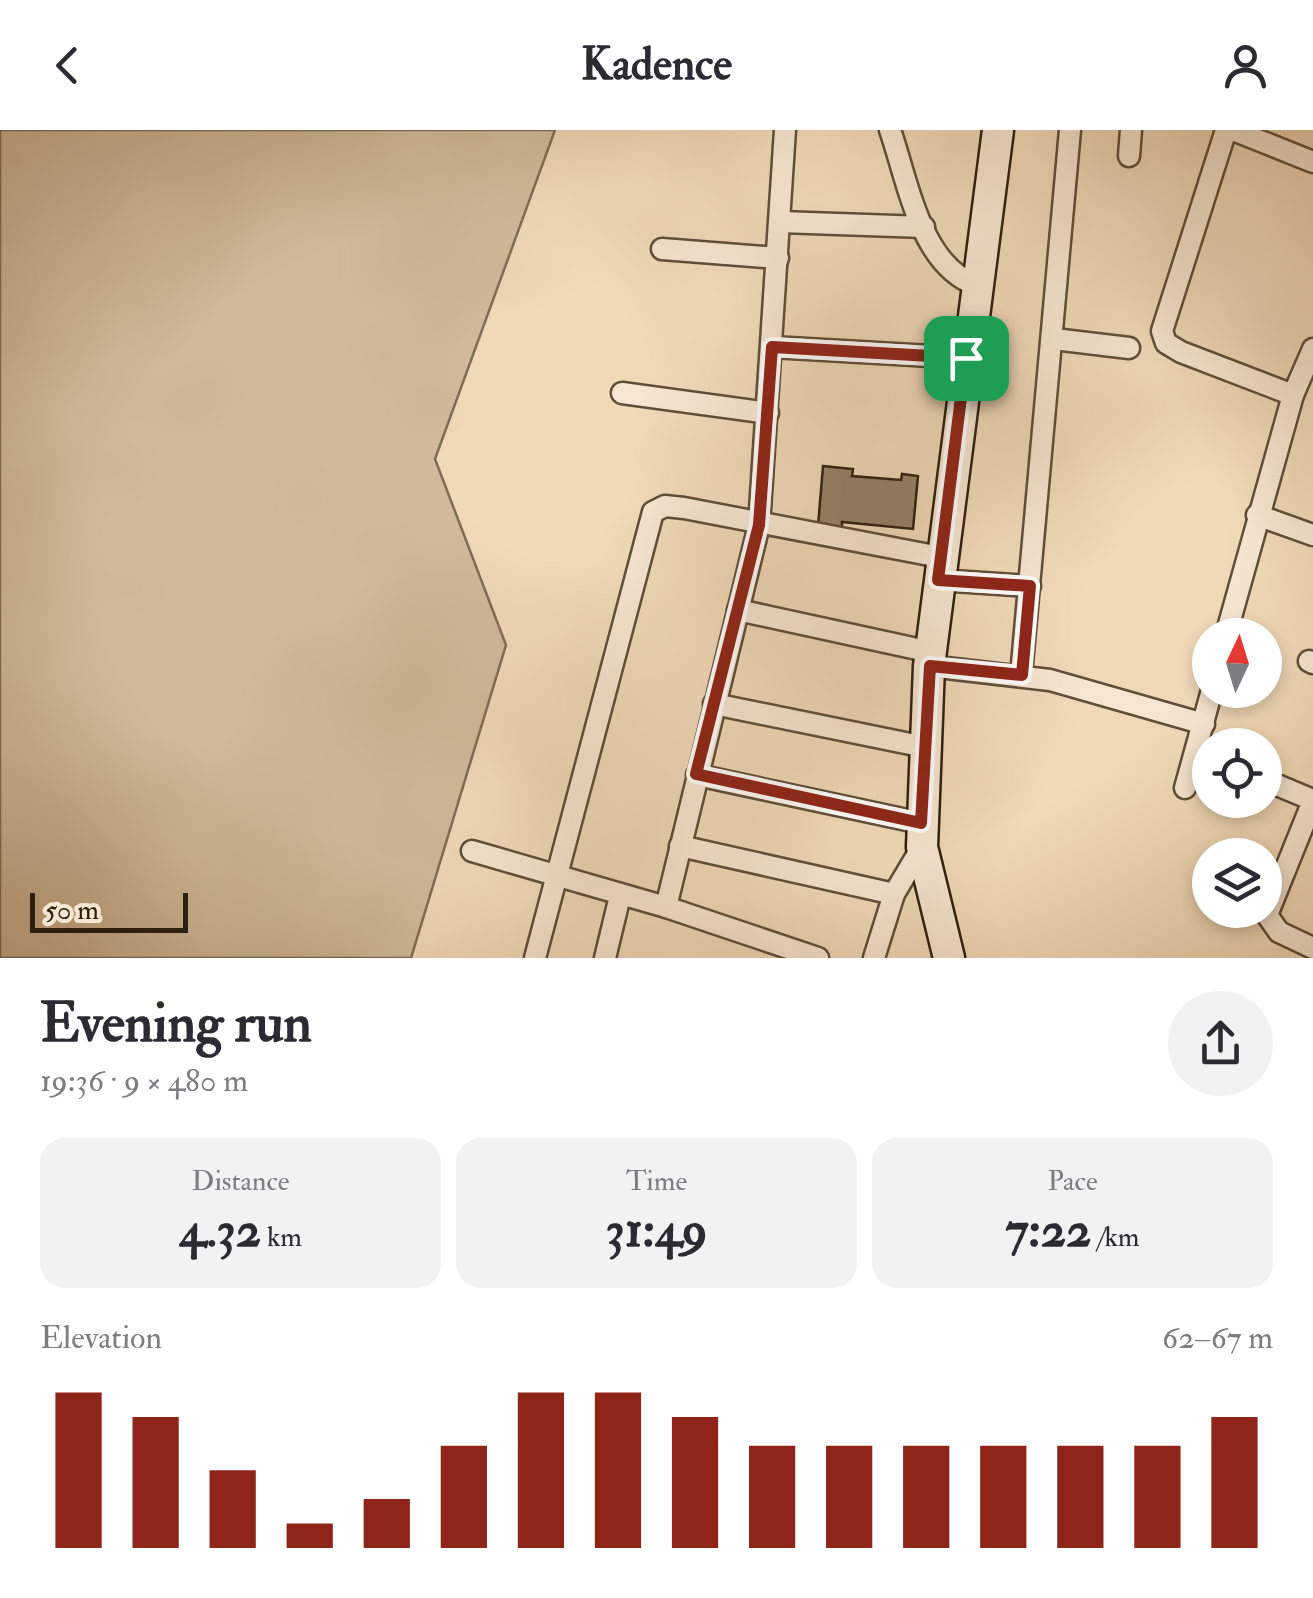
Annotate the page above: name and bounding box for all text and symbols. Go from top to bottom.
text: Kadence [581,37,732,93]
icon: back [40,38,95,93]
icon: person [1218,38,1273,93]
pin [924,316,1009,401]
icon: arrive [939,331,994,386]
north arrow [1192,618,1282,708]
map controls [1192,618,1282,928]
button: locate [1192,728,1282,818]
button: layers [1192,838,1282,928]
scale bar [30,888,188,933]
text: 50 m [45,893,99,928]
text: Evening run [40,989,312,1058]
button: share [1168,991,1273,1096]
text: 19:36 · 9 × 480 m [40,1061,248,1101]
text: Distance [192,1164,289,1199]
text: Time [626,1164,687,1199]
text: Pace [1047,1164,1098,1199]
text: 4.32 [179,1199,261,1262]
text: 31:49 [606,1199,707,1262]
text: 7:22 [1005,1199,1091,1262]
text: km [261,1220,302,1255]
text: /km [1091,1220,1140,1255]
text: Elevation [40,1318,162,1358]
text: 62–67 m [1162,1318,1273,1358]

